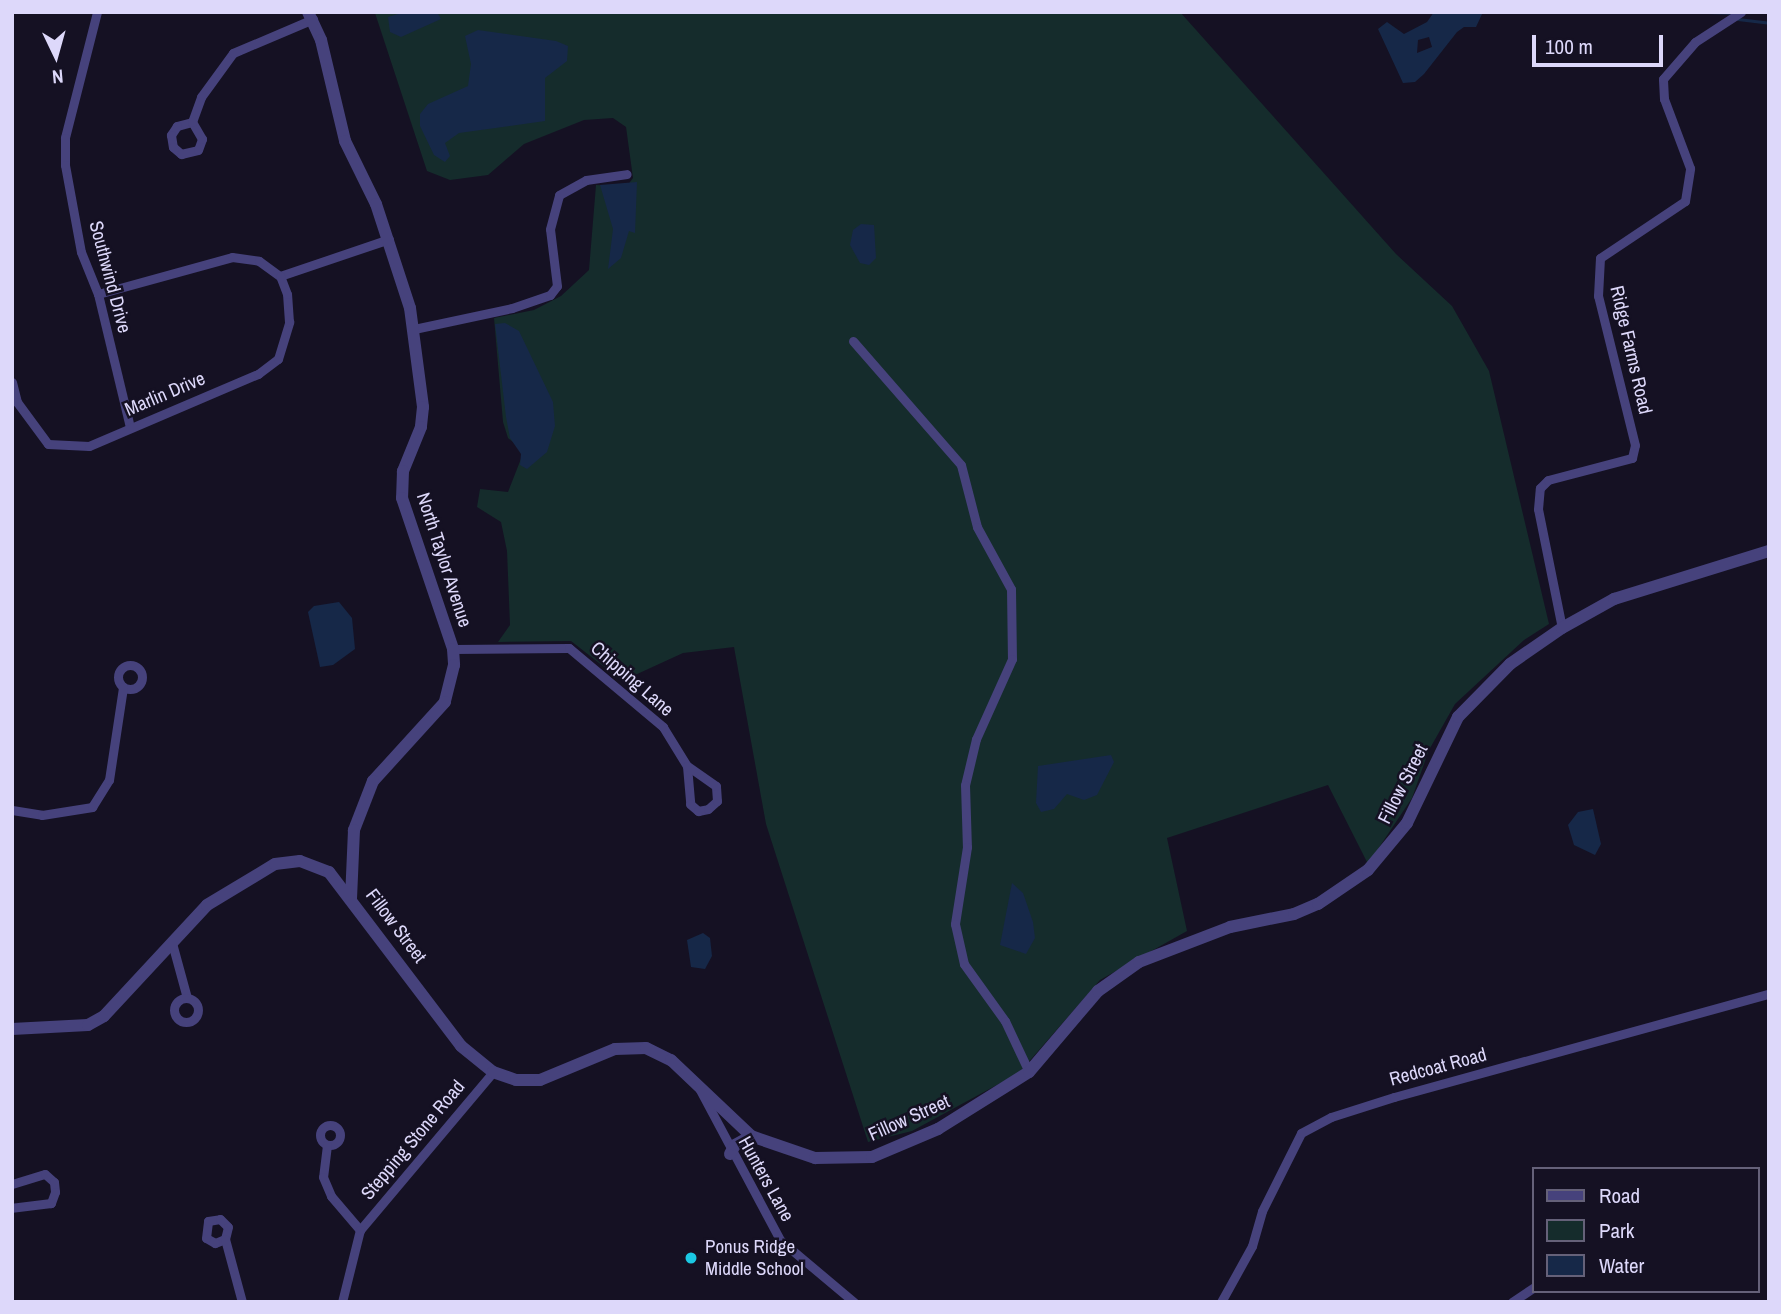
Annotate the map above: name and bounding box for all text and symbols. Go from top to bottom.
north arrow [21,21,91,91]
scale bar [1536,21,1667,65]
text: 100 m [1545,32,1593,61]
text: N [51,63,65,90]
street label: Southwind Drive [84,218,136,336]
street label: Ridge Farms Road [1605,284,1657,416]
street label: Marlin Drive [122,367,208,421]
street label: North Taylor Avenue [411,489,477,631]
street label: Chipping Lane [586,637,678,721]
street label: Fillow Street [1373,740,1433,828]
street label: Fillow Street [361,885,431,967]
street label: Redcoat Road [1387,1043,1489,1091]
street label: Stepping Stone Road [356,1076,470,1204]
street label: Fillow Street [865,1090,953,1146]
street label: Hunters Lane [733,1133,799,1225]
legend [1532,1167,1760,1293]
text: Road [1599,1181,1640,1210]
text: Park [1599,1216,1634,1245]
place label: Ponus Ridge Middle School [705,1236,804,1280]
marker: Ponus Ridge Middle School [683,1250,699,1266]
text: Water [1599,1251,1644,1280]

